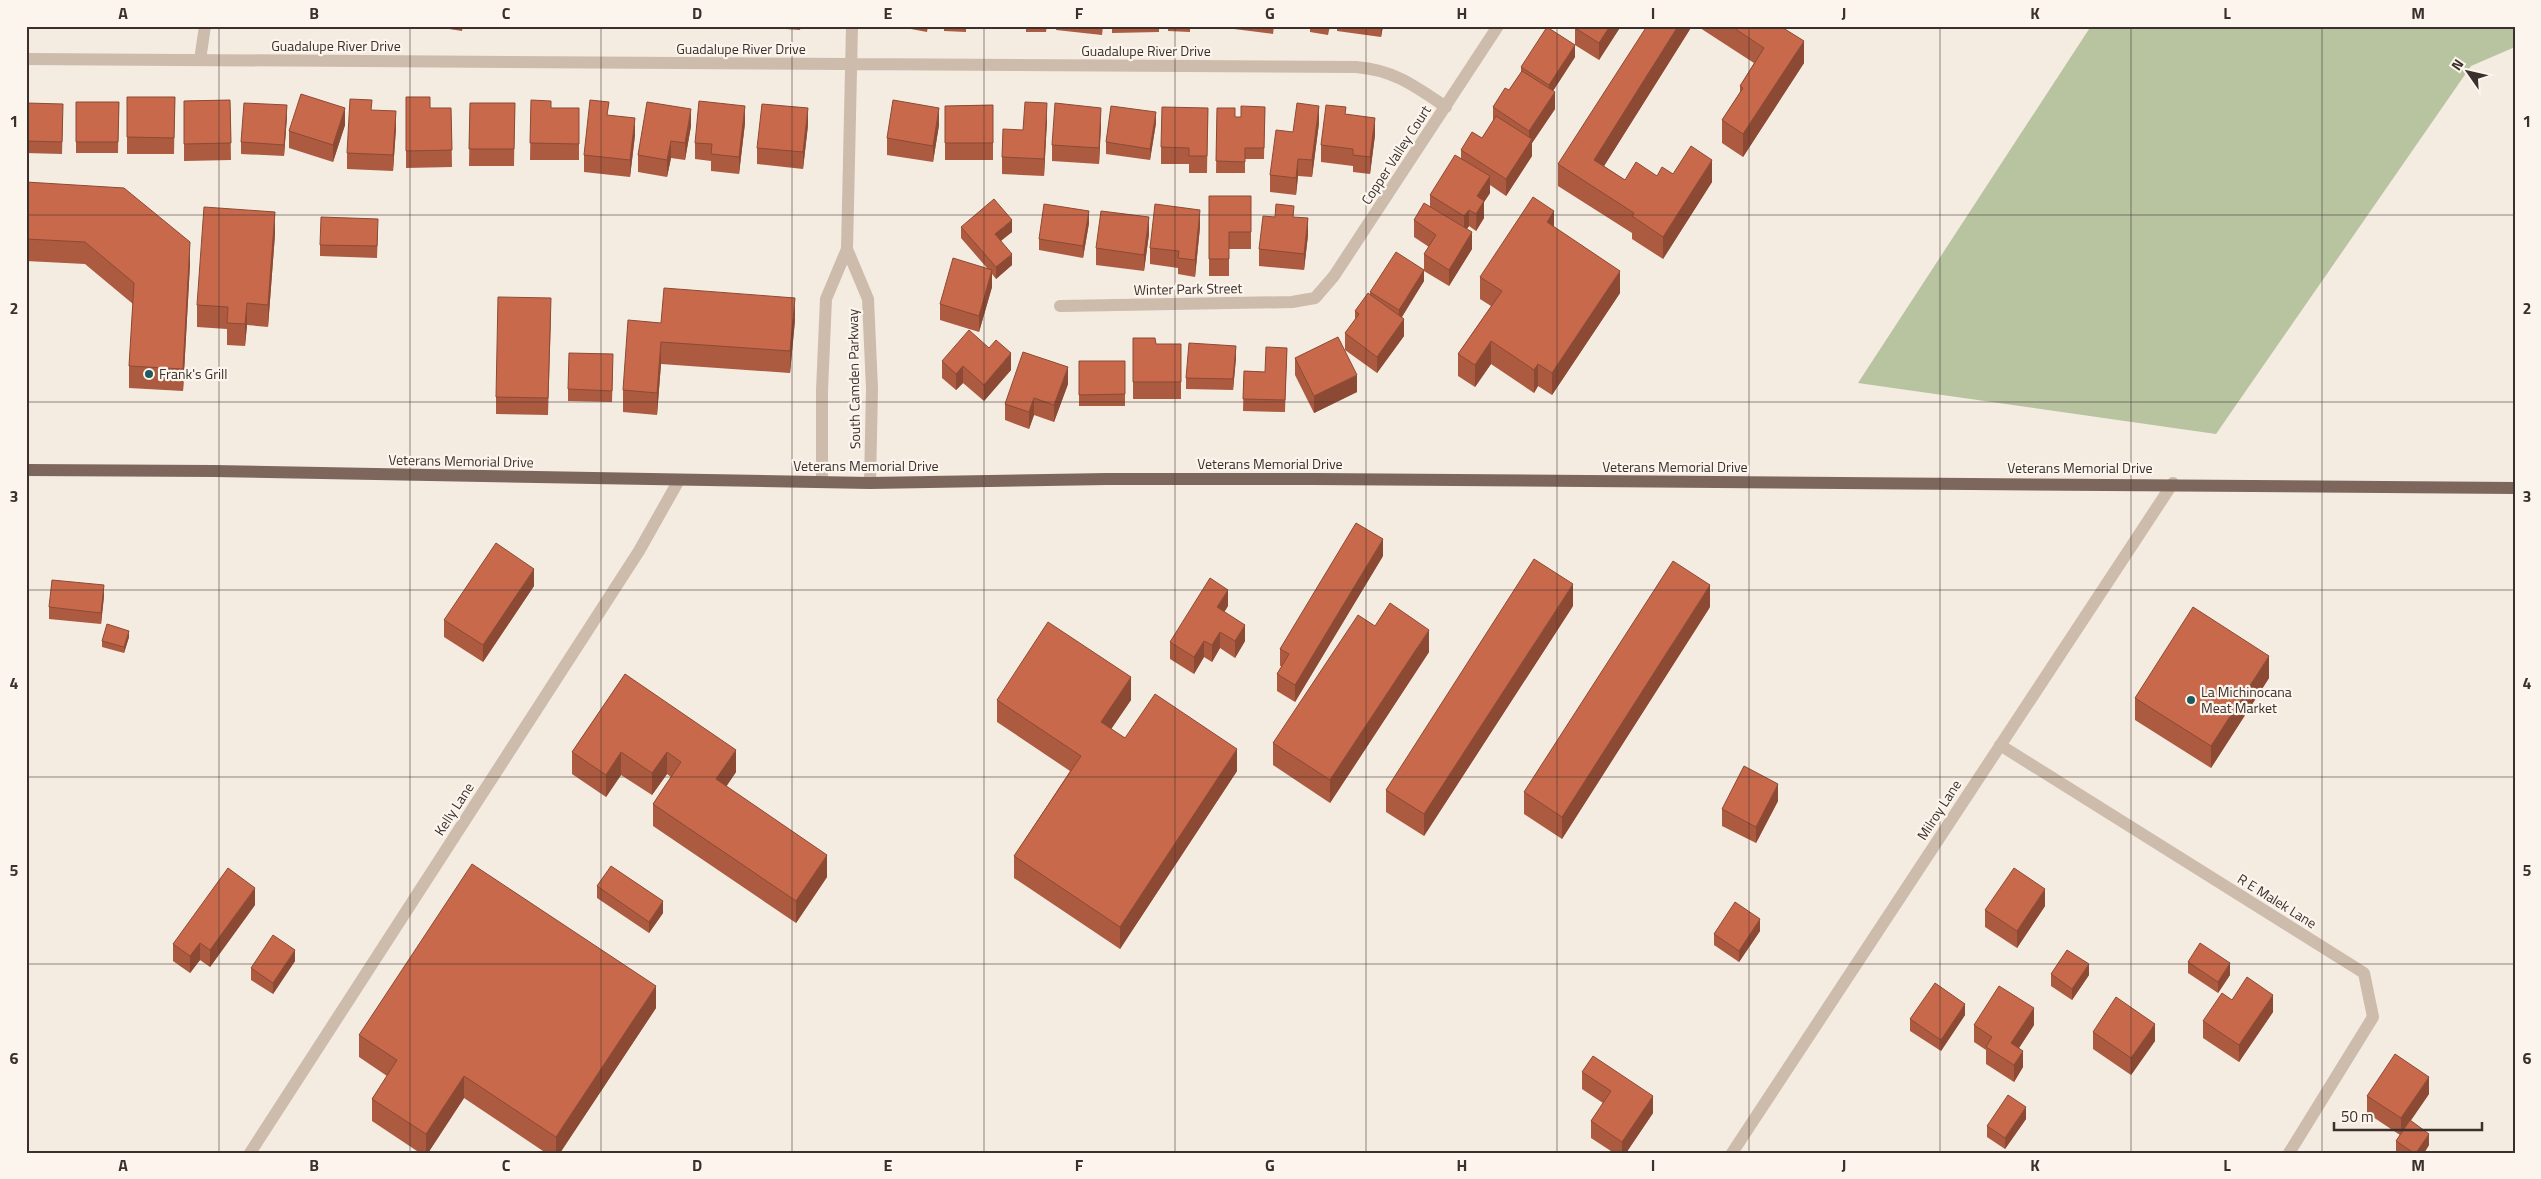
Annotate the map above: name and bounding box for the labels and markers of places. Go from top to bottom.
place label: Frank's Grill [159,363,228,384]
marker: Frank's Grill [143,368,155,380]
place label: La Michinocana Meat Market [2201,681,2292,718]
marker: La Michinocana Meat Market [2185,694,2197,706]

